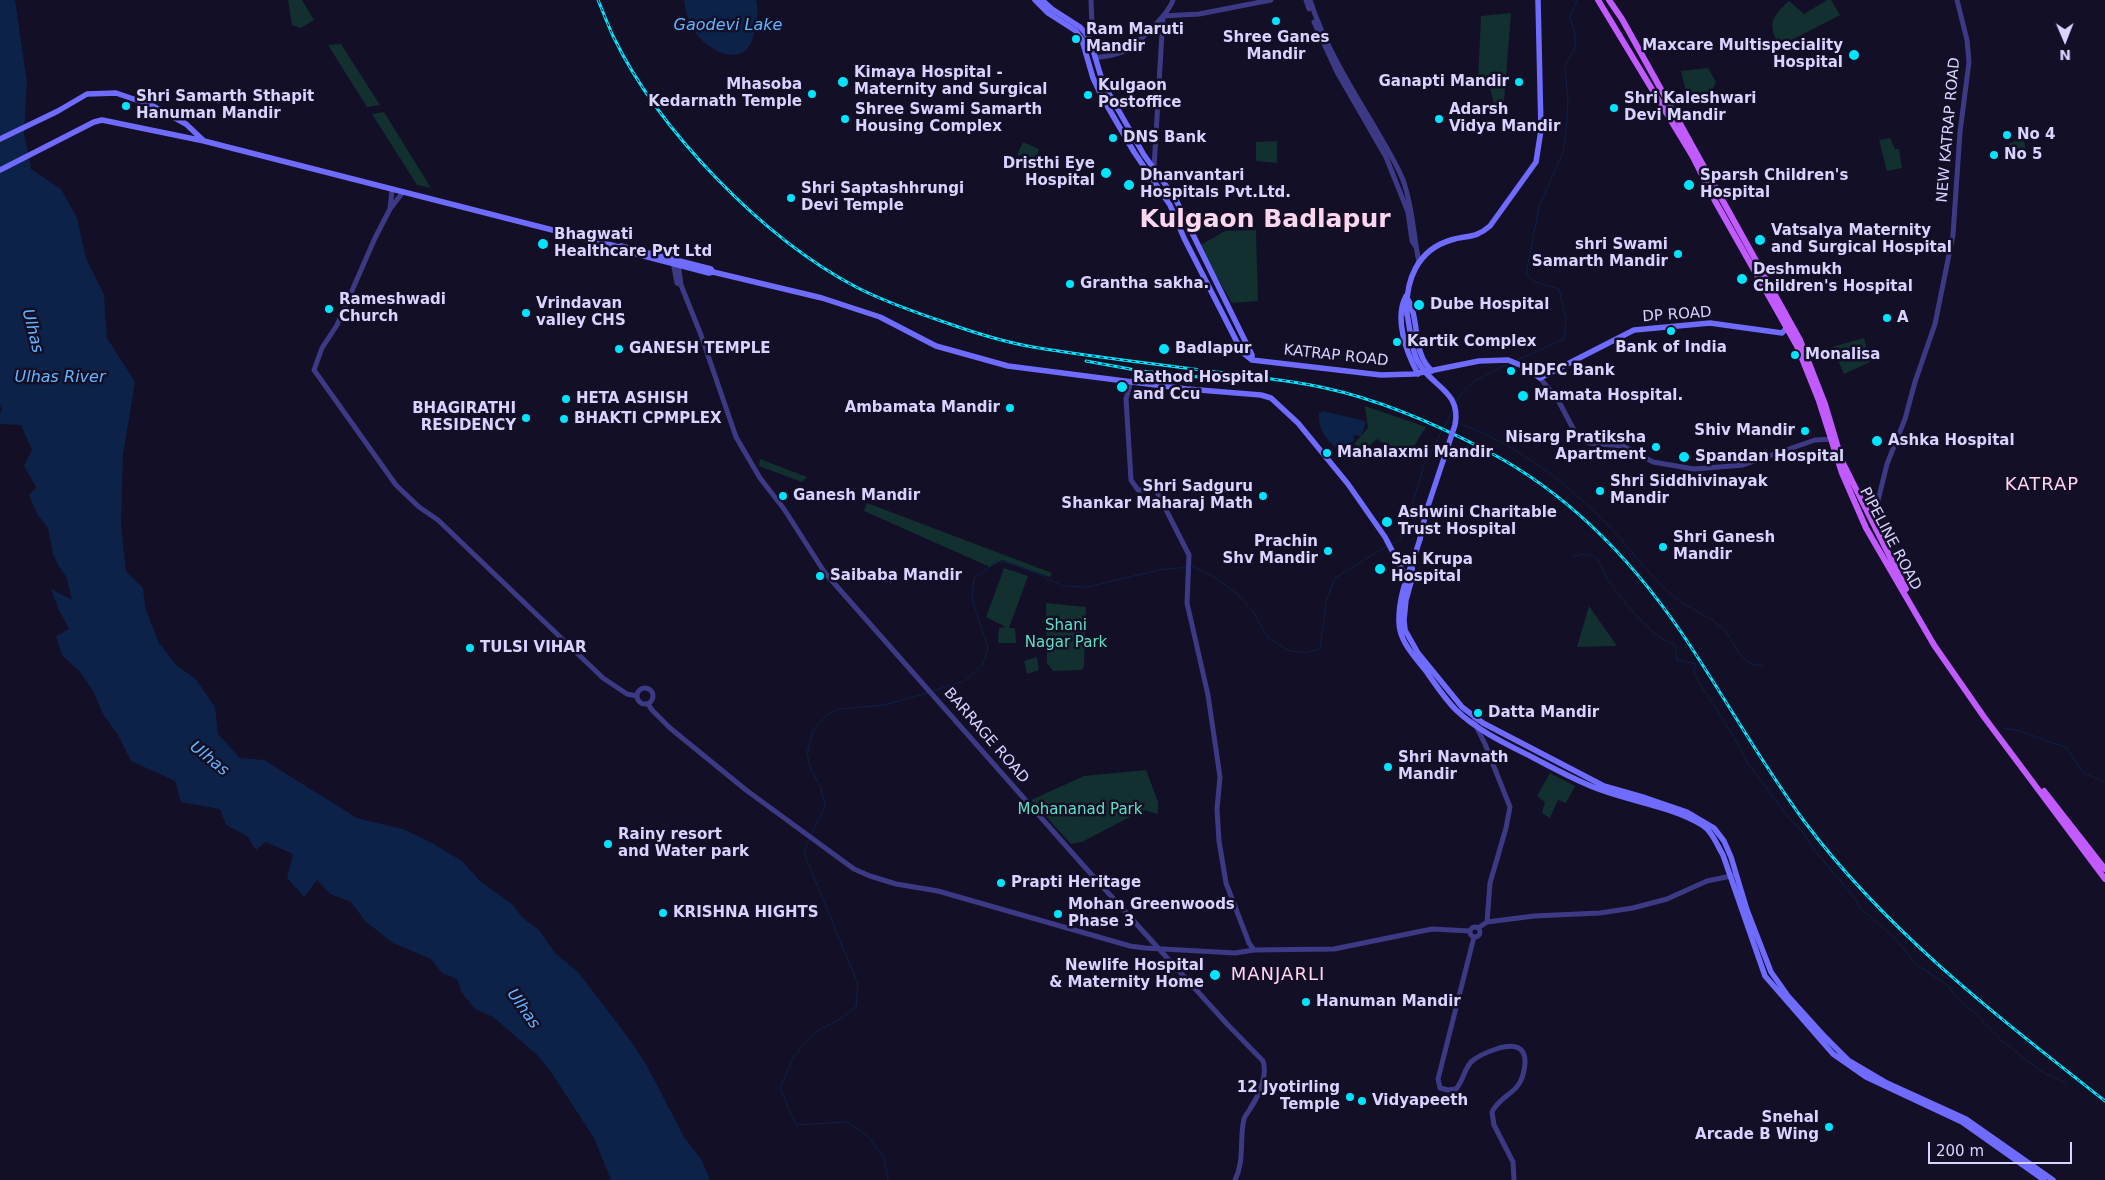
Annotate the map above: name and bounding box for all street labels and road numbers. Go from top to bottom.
street label: NEW KATRAP ROAD [1934,57,1964,203]
street label: DP ROAD [1642,304,1712,326]
street label: KATRAP ROAD [1283,342,1389,370]
street label: PIPELINE ROAD [1855,484,1925,594]
street label: BARRAGE ROAD [940,685,1032,787]

